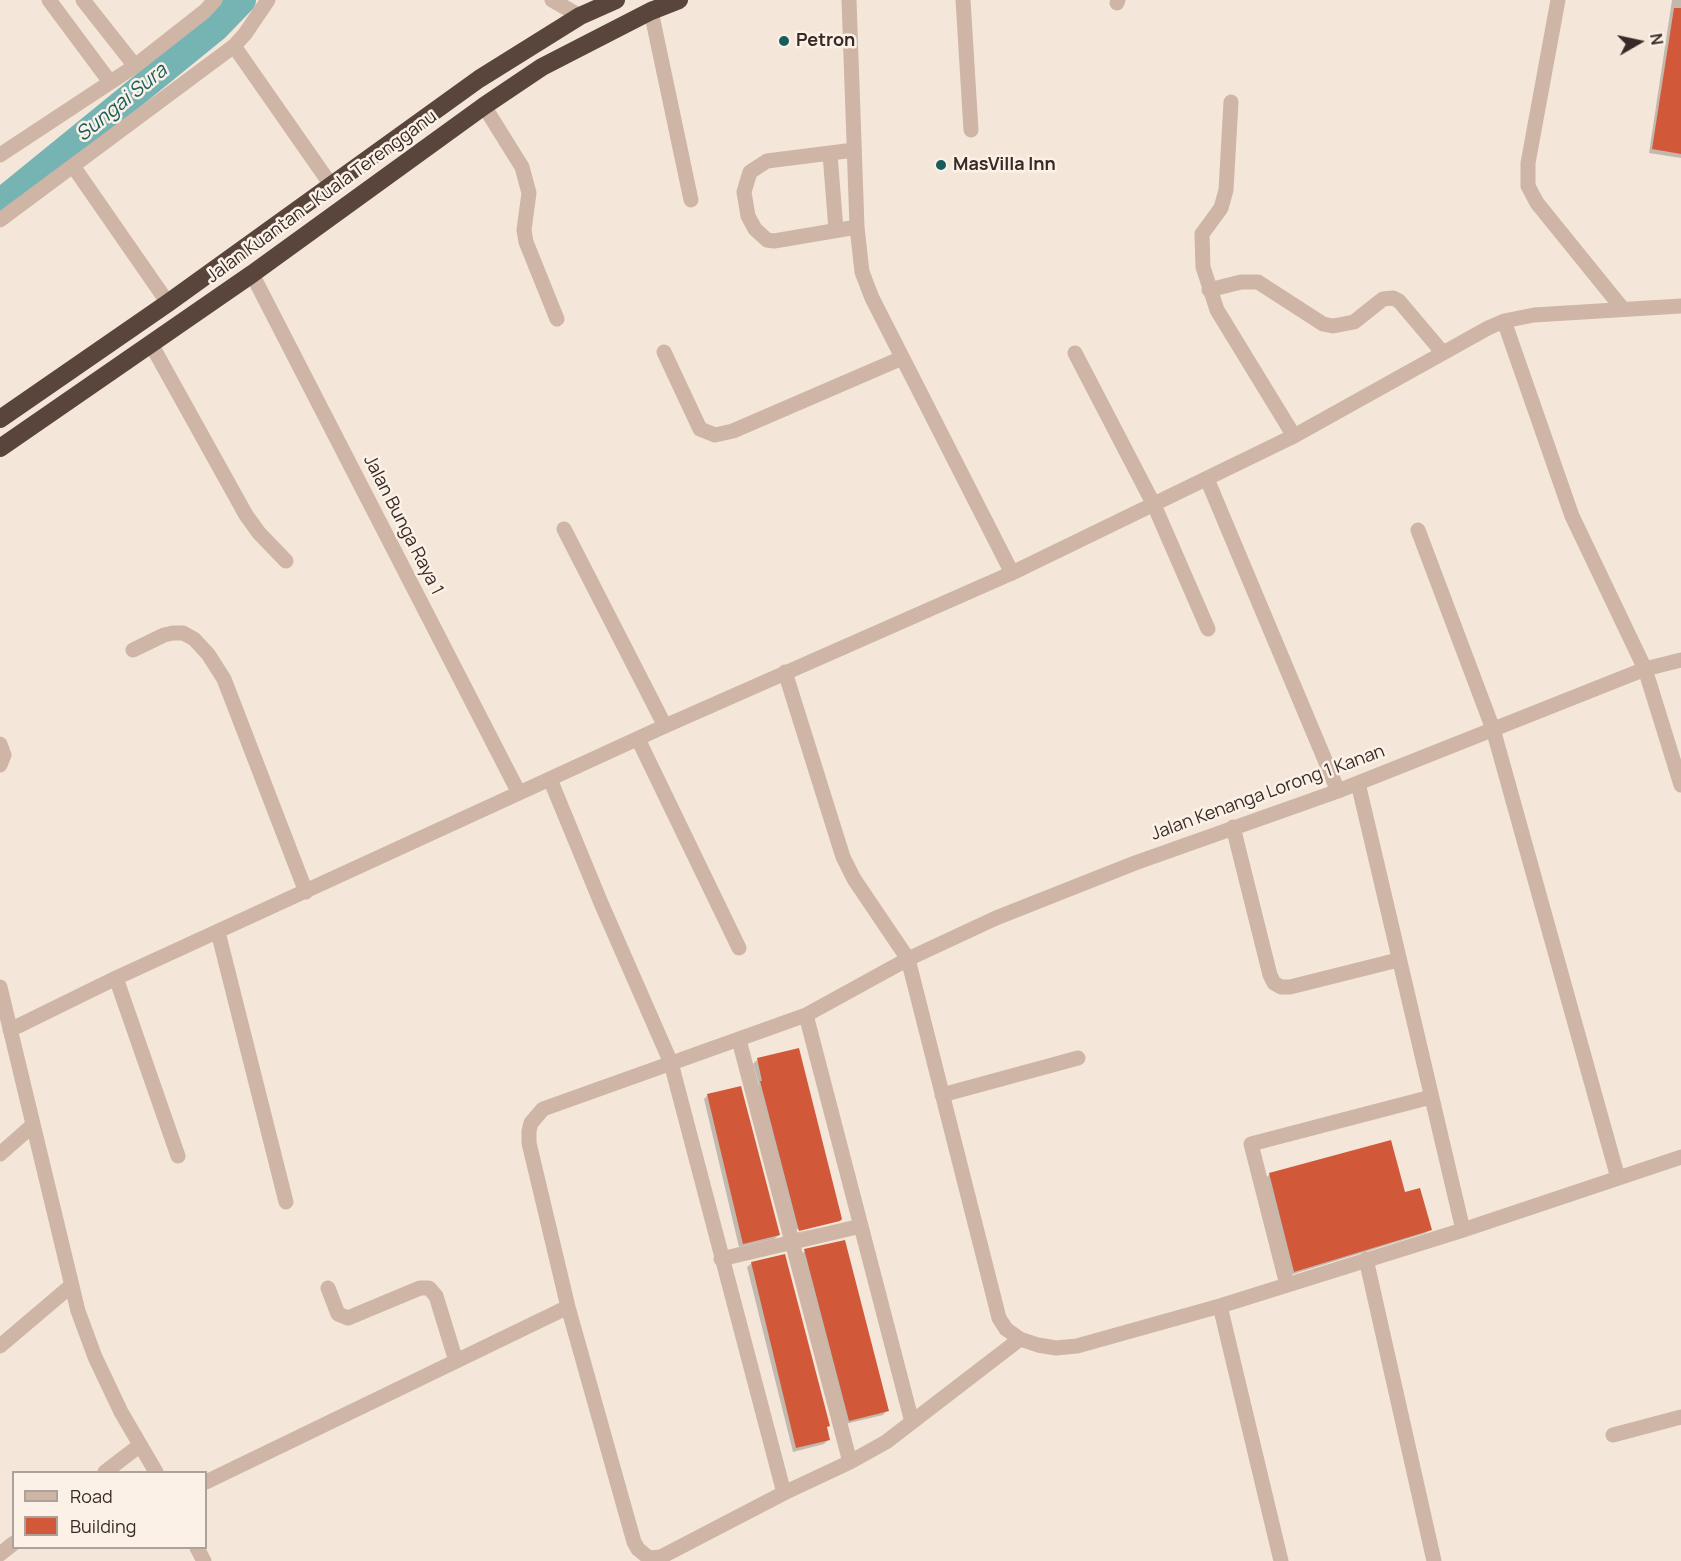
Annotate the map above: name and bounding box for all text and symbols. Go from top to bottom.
north arrow [1609,12,1669,72]
place label: Petron [796,30,855,52]
text: N [1645,32,1669,47]
marker: Petron [777,34,791,48]
water label: Sungai Sura [72,59,172,147]
street label: Jalan Kuantan - Kuala Terengganu [203,106,441,288]
place label: MasVilla Inn [953,154,1056,176]
marker: MasVilla Inn [934,158,948,172]
street label: Jalan Bunga Raya 1 [358,451,448,599]
street label: Jalan Kenanga Lorong 1 Kanan [1148,741,1388,845]
legend [12,1471,207,1549]
text: Road [70,1484,113,1508]
text: Building [70,1514,136,1538]

